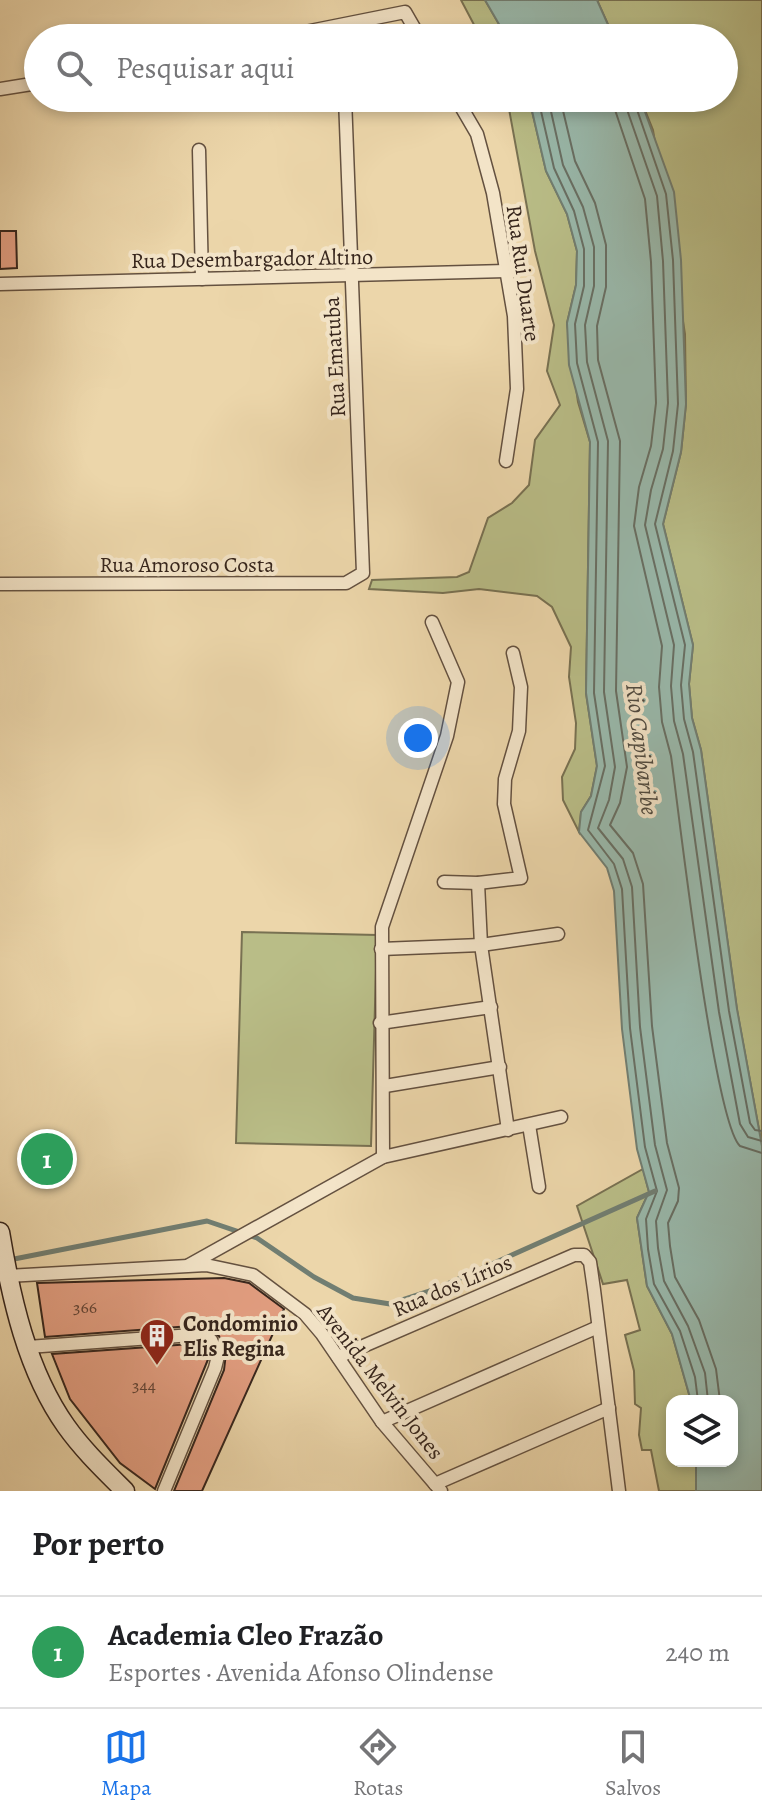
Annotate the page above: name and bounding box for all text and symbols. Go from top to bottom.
search box [24,24,738,112]
icon: search [52,46,96,90]
text: Pesquisar aqui [116,48,294,88]
street label: Rua Rui Duarte [499,203,547,343]
street label: Rua Desembargador Altino [131,242,373,276]
street label: Rua Ematuba [317,295,353,418]
street label: Rua Amoroso Costa [100,550,275,580]
water label: Rio Capibaribe [618,681,666,817]
your location [398,718,438,758]
pin: 1 [21,1129,73,1189]
street label: Rua dos Lírios [388,1247,517,1325]
house number: 366 [73,1295,97,1319]
street label: Avenida Melvin Jones [309,1297,451,1466]
place label: Condominio Elis Regina [183,1309,298,1364]
building icon: Condominio Elis Regina [138,1317,176,1367]
house number: 344 [132,1373,156,1397]
map controls [666,1395,738,1467]
button: layers [666,1395,738,1467]
text: Por perto [32,1520,165,1567]
text: Academia Cleo Frazão [108,1615,383,1655]
text: 1 [53,1635,63,1670]
text: 240 m [665,1635,730,1670]
text: Esportes · Avenida Afonso Olindense [108,1655,494,1690]
tab: Mapa [101,1725,151,1803]
tab: Rotas [353,1725,403,1803]
tab: Salvos [605,1725,661,1803]

